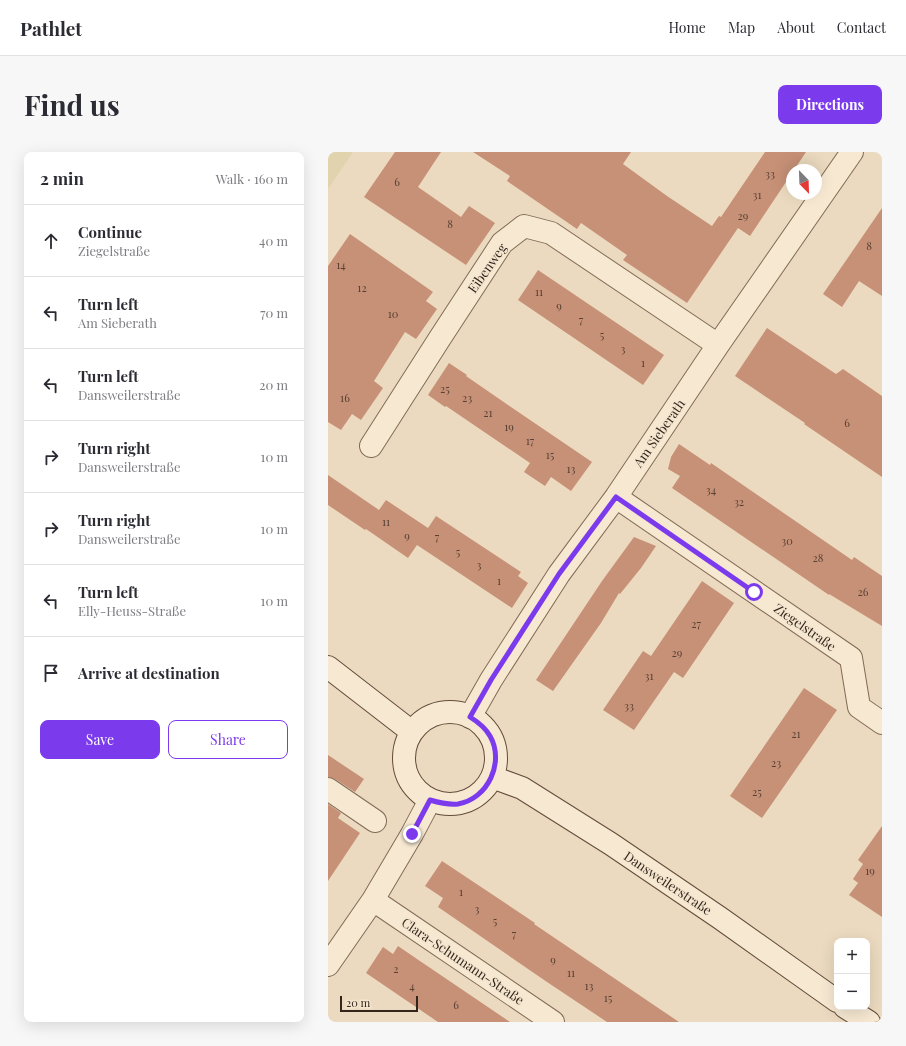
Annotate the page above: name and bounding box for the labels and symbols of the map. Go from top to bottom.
north arrow [786,164,822,200]
house number: 33 [765,166,775,181]
house number: 6 [394,174,400,189]
house number: 31 [752,187,762,202]
house number: 29 [738,208,749,223]
house number: 8 [447,216,453,231]
house number: 8 [866,238,872,253]
street label: Eibenweg [463,240,510,296]
house number: 14 [336,257,346,272]
house number: 12 [357,280,367,295]
house number: 11 [535,284,543,299]
house number: 9 [556,298,562,313]
house number: 10 [388,306,399,321]
house number: 7 [579,312,584,327]
house number: 5 [600,327,605,342]
house number: 3 [621,341,626,356]
house number: 1 [641,355,645,370]
house number: 25 [440,381,450,396]
house number: 16 [340,390,350,405]
house number: 23 [462,390,472,405]
street label: Am Sieberath [628,395,688,471]
house number: 21 [483,405,493,420]
house number: 6 [844,415,850,430]
house number: 19 [504,419,514,434]
house number: 17 [526,433,535,448]
house number: 15 [546,447,555,462]
house number: 13 [567,461,575,476]
house number: 34 [706,482,717,497]
house number: 32 [734,494,744,509]
house number: 11 [382,514,390,529]
house number: 9 [404,528,410,543]
house number: 7 [435,529,440,544]
house number: 30 [781,533,793,548]
house number: 5 [456,544,461,559]
house number: 28 [813,550,824,565]
house number: 3 [477,557,482,572]
house number: 1 [497,573,501,588]
route start [745,583,763,601]
house number: 26 [858,584,869,599]
street label: Ziegelstraße [771,599,840,654]
house number: 27 [691,616,701,631]
house number: 29 [672,645,683,660]
house number: 31 [644,668,654,683]
house number: 33 [624,698,634,713]
house number: 21 [791,726,801,741]
house number: 23 [771,755,781,770]
house number: 25 [752,784,762,799]
route end [403,825,421,843]
street label: Dansweilerstraße [621,847,716,919]
house number: 19 [865,863,875,878]
house number: 1 [459,884,463,899]
house number: 3 [475,901,480,916]
street label: Clara-Schumann-Straße [399,913,528,1008]
house number: 5 [493,913,498,928]
house number: 7 [512,926,517,941]
house number: 9 [550,952,556,967]
house number: 2 [393,961,399,976]
house number: 11 [567,965,575,980]
house number: 4 [409,978,415,993]
house number: 13 [585,978,593,993]
house number: 15 [604,990,613,1005]
scale bar [340,994,418,1013]
house number: 6 [453,997,459,1012]

